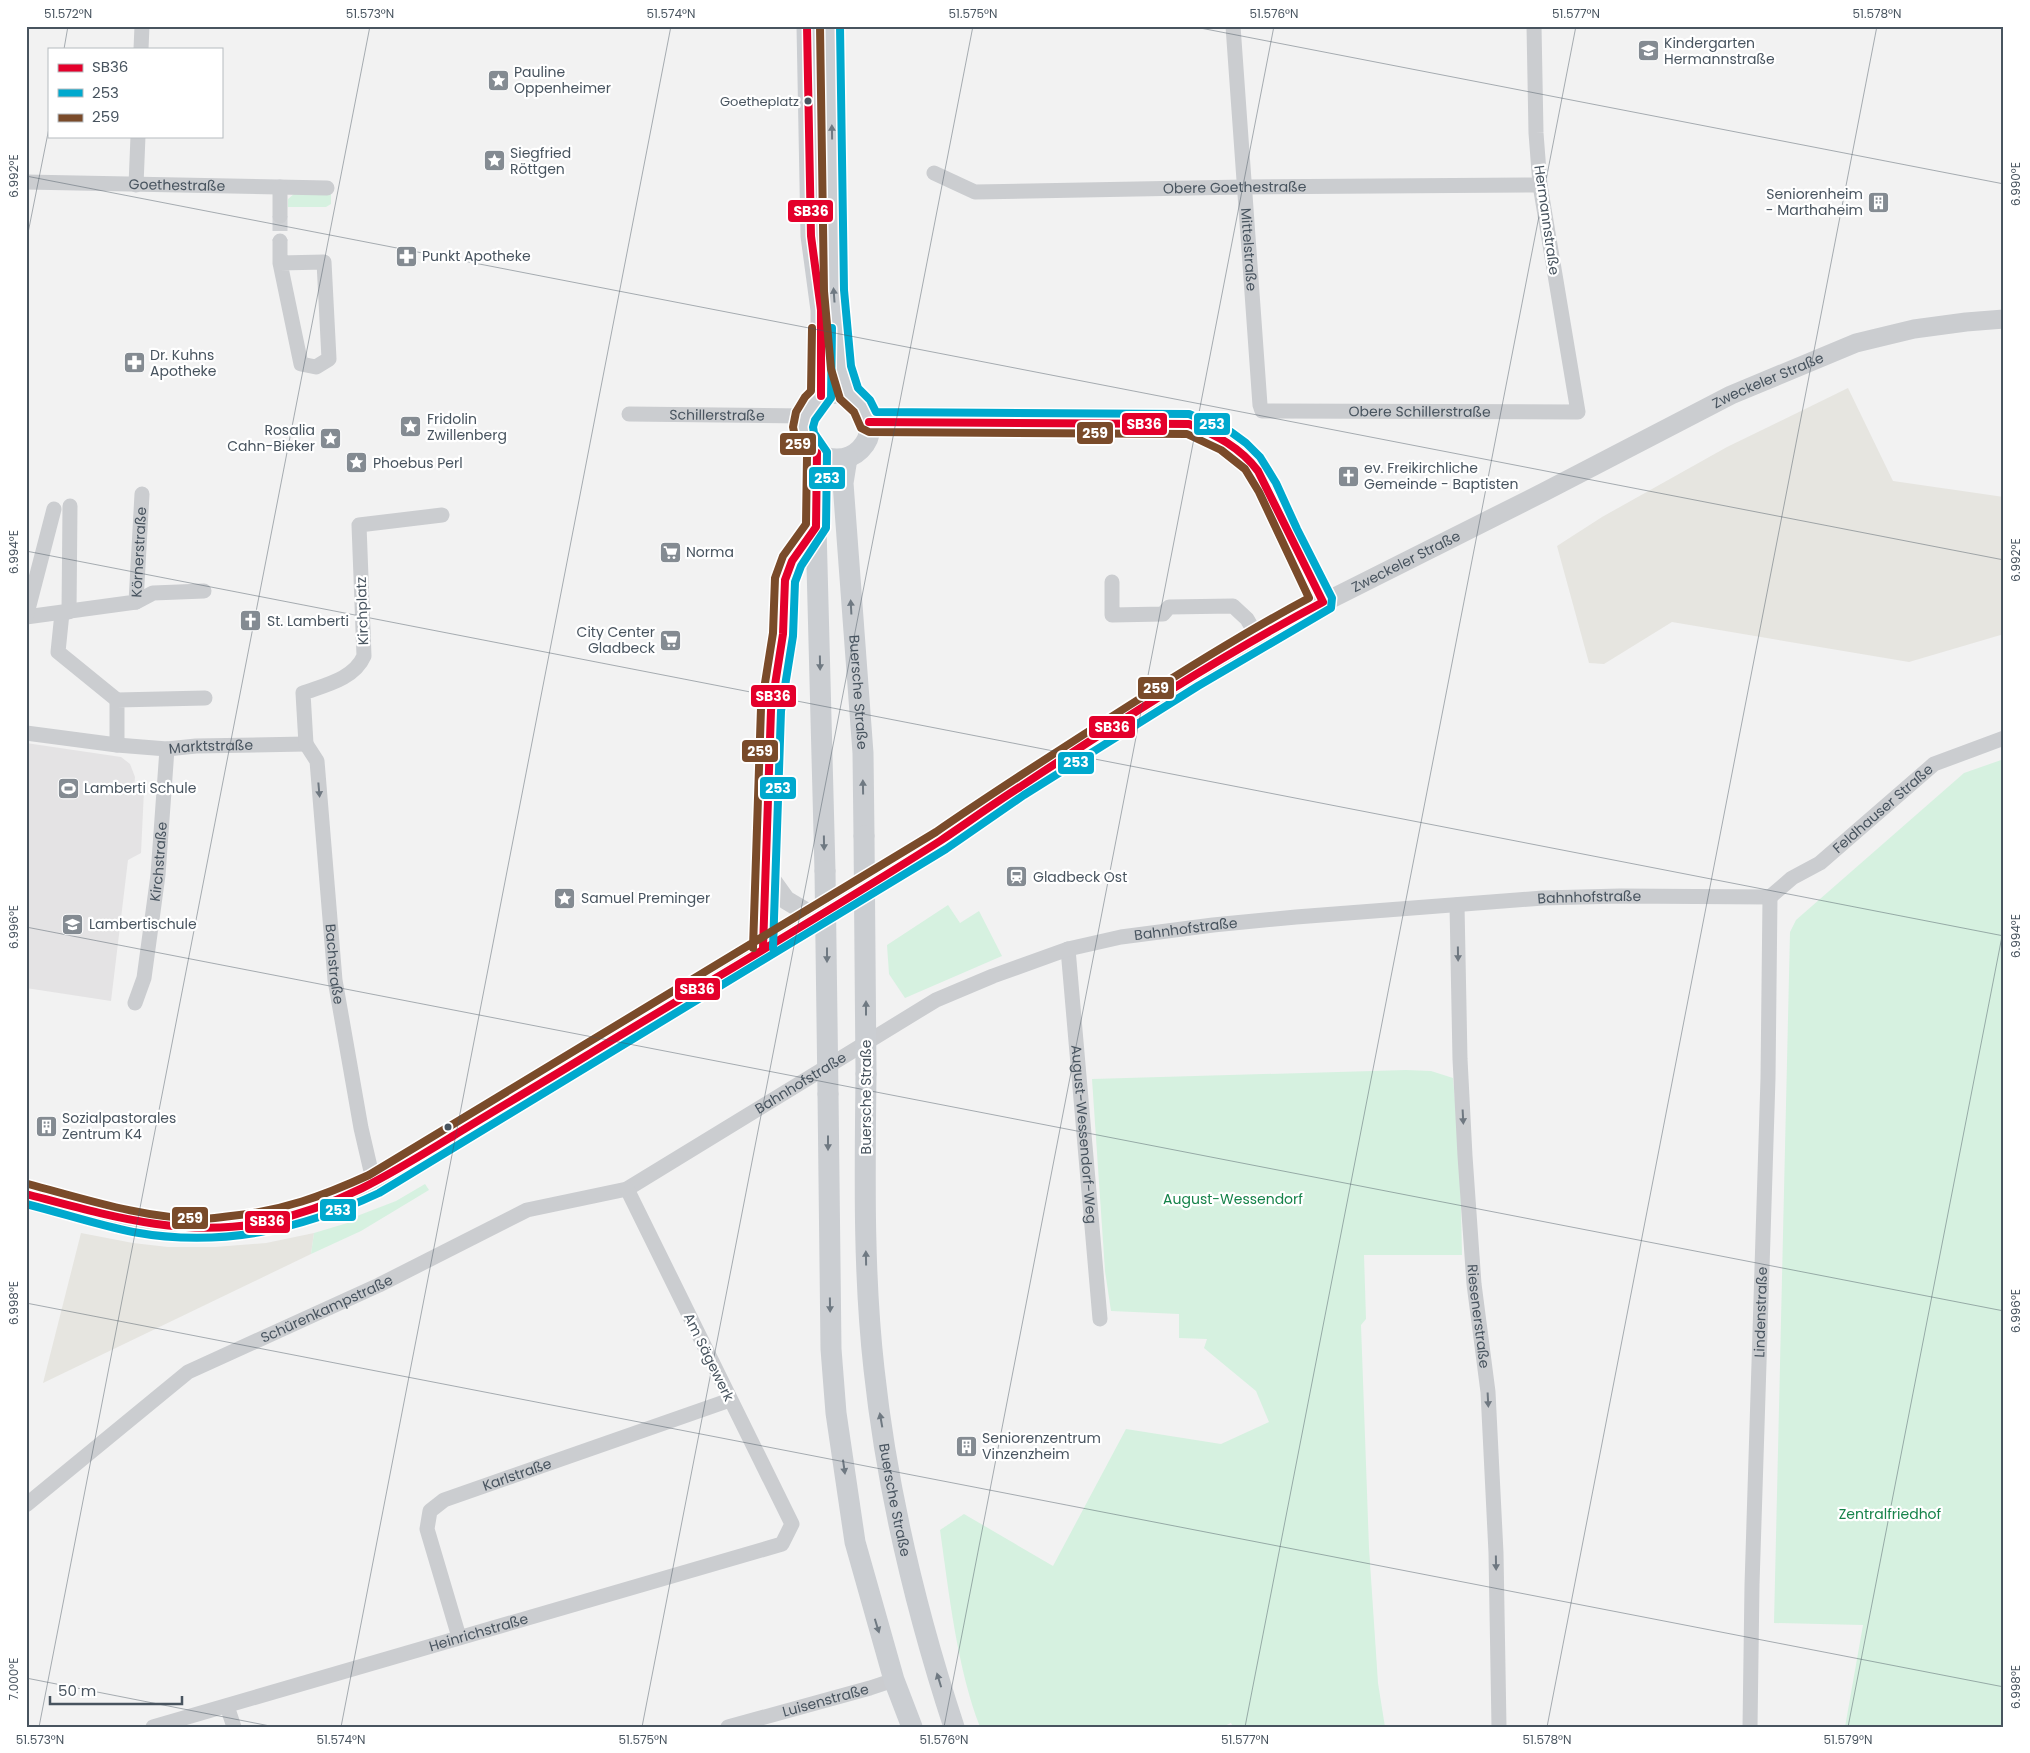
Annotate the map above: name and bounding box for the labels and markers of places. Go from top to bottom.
place label: Kindergarten Hermannstraße [1664,33,1775,69]
school or university icon: Kindergarten Hermannstraße [1636,39,1660,63]
place label: Pauline Oppenheimer [514,62,611,98]
place icon: Pauline Oppenheimer [486,68,510,92]
place label: Goetheplatz [720,92,799,111]
marker: Goetheplatz [803,96,813,106]
place label: Siegfried Röttgen [510,143,571,179]
place icon: Siegfried Röttgen [482,149,506,173]
place label: Seniorenheim - Marthaheim [1766,184,1863,220]
building icon: Seniorenheim - Marthaheim [1867,190,1891,214]
pharmacy icon: Punkt Apotheke [394,244,418,268]
place label: Punkt Apotheke [422,246,531,266]
place label: Dr. Kuhns Apotheke [150,345,217,381]
pharmacy icon: Dr. Kuhns Apotheke [122,351,146,375]
place label: Fridolin Zwillenberg [427,409,507,445]
place icon: Fridolin Zwillenberg [399,415,423,439]
place label: Rosalia Cahn-Bieker [227,420,315,456]
place icon: Rosalia Cahn-Bieker [319,426,343,450]
place icon: Phoebus Perl [345,451,369,475]
place label: Phoebus Perl [373,453,463,473]
place label: ev. Freikirchliche Gemeinde - Baptisten [1364,458,1519,494]
church icon: ev. Freikirchliche Gemeinde - Baptisten [1336,464,1360,488]
supermarket icon: Norma [658,540,682,564]
place label: Norma [686,542,734,562]
church icon: St. Lamberti [239,609,263,633]
place label: St. Lamberti [267,611,349,631]
place label: City Center Gladbeck [577,622,656,658]
supermarket icon: City Center Gladbeck [659,628,683,652]
sports icon: Lamberti Schule [56,776,80,800]
place label: Lamberti Schule [84,778,197,798]
station icon: Gladbeck Ost [1005,865,1029,889]
place label: Gladbeck Ost [1033,867,1127,887]
place icon: Samuel Preminger [553,886,577,910]
place label: Samuel Preminger [581,888,710,908]
school or university icon: Lambertischule [61,912,85,936]
place label: Lambertischule [89,914,197,934]
place label: Sozialpastorales Zentrum K4 [62,1108,176,1144]
building icon: Sozialpastorales Zentrum K4 [34,1114,58,1138]
unlabelled marker [443,1122,453,1132]
place label: Seniorenzentrum Vinzenzheim [982,1428,1101,1464]
building icon: Seniorenzentrum Vinzenzheim [954,1434,978,1458]

